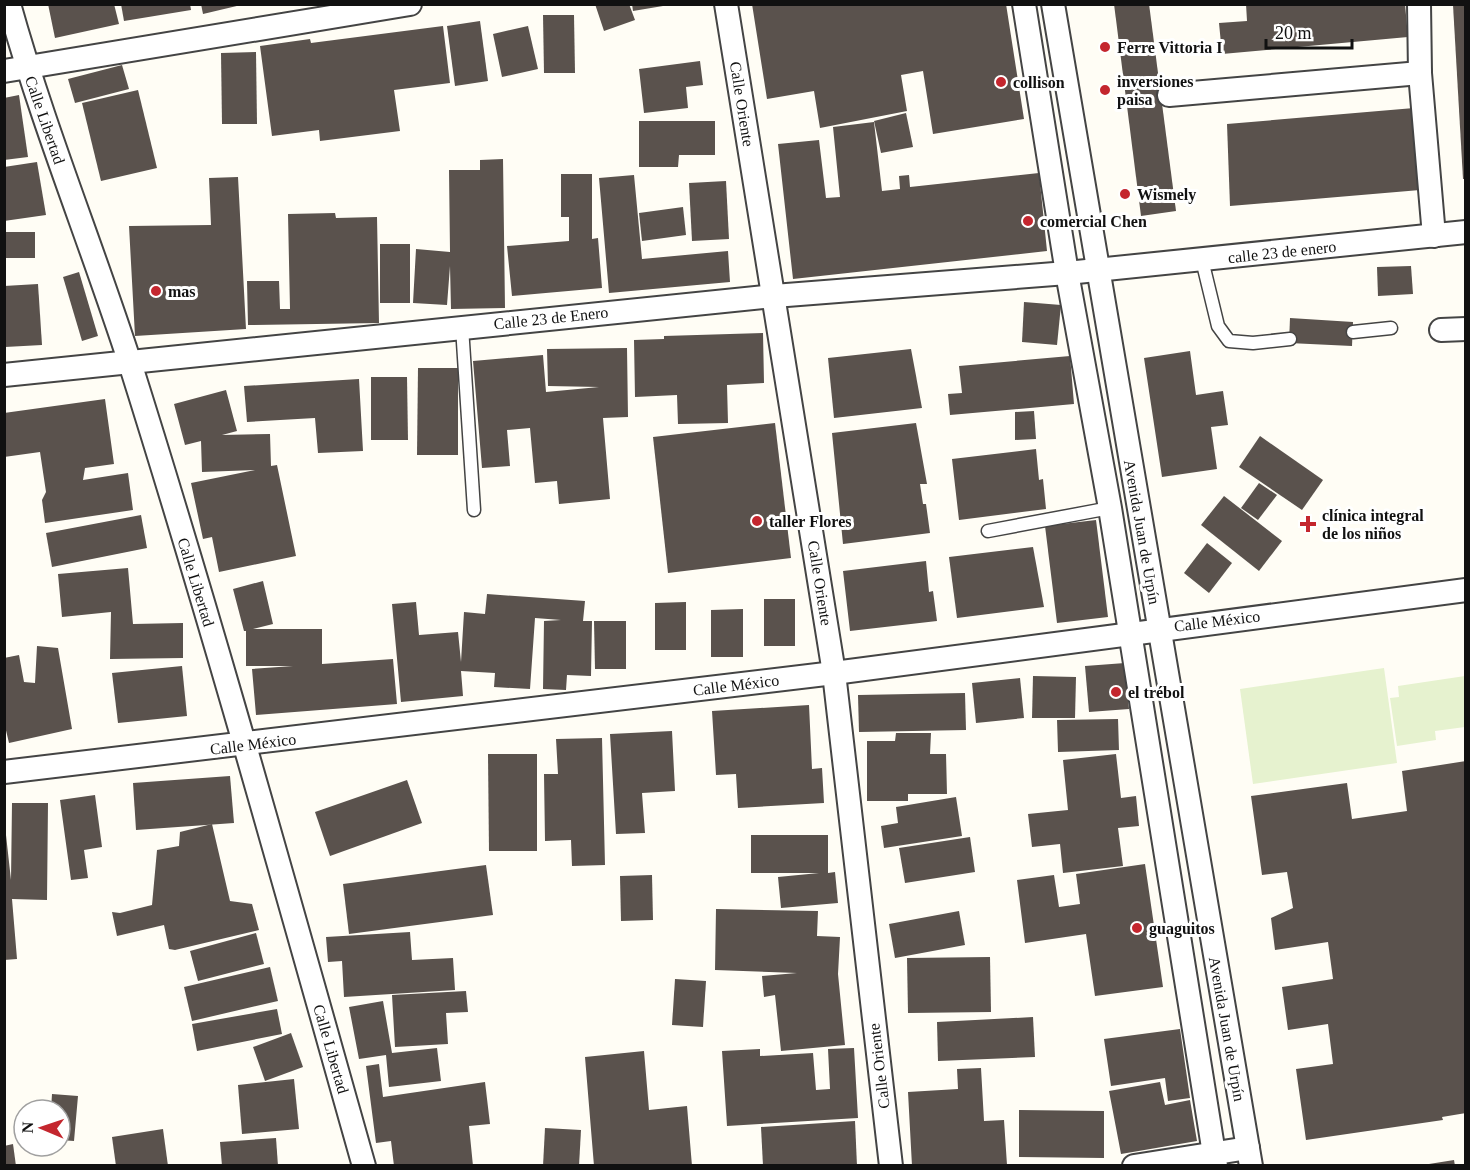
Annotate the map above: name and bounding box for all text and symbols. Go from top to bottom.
scale bar [1266,12,1352,50]
text: 20 m [1275,23,1312,43]
place label: Ferre Vittoria I [1117,39,1222,56]
marker: Ferre Vittoria I [1098,40,1112,54]
street label: Calle Oriente [727,60,757,148]
place label: inversiones paisa [1117,73,1193,109]
street label: Calle Libertad [22,74,68,166]
place label: collison [1013,74,1065,91]
marker: collison [994,75,1008,89]
marker: inversiones paisa [1098,83,1112,97]
place label: Wismely [1137,186,1196,204]
marker: Wismely [1118,187,1132,201]
place label: comercial Chen [1040,213,1147,230]
marker: comercial Chen [1021,214,1035,228]
street label: calle 23 de enero [1227,238,1337,266]
place label: mas [168,283,196,300]
marker: mas [149,284,163,298]
street label: Calle 23 de Enero [493,304,609,332]
street label: Avenida Juan de Urpín [1120,458,1163,606]
place label: clínica integral de los niños [1322,507,1424,542]
place label: taller Flores [769,513,852,530]
marker: taller Flores [750,514,764,528]
marker: clínica integral de los niños [1299,515,1317,533]
street label: Calle Libertad [174,536,218,628]
street label: Calle Oriente [805,539,835,627]
street label: Calle México [1173,607,1261,635]
street label: Calle México [692,671,780,699]
place label: el trébol [1128,684,1185,701]
marker: el trébol [1109,685,1123,699]
street label: Calle México [209,730,297,758]
place label: guaguitos [1149,920,1215,938]
marker: guaguitos [1130,921,1144,935]
street label: Avenida Juan de Urpín [1205,955,1248,1103]
street label: Calle Libertad [310,1002,352,1096]
street label: Calle Oriente [865,1022,893,1110]
north arrow [12,1098,72,1158]
text: N [19,1121,36,1134]

